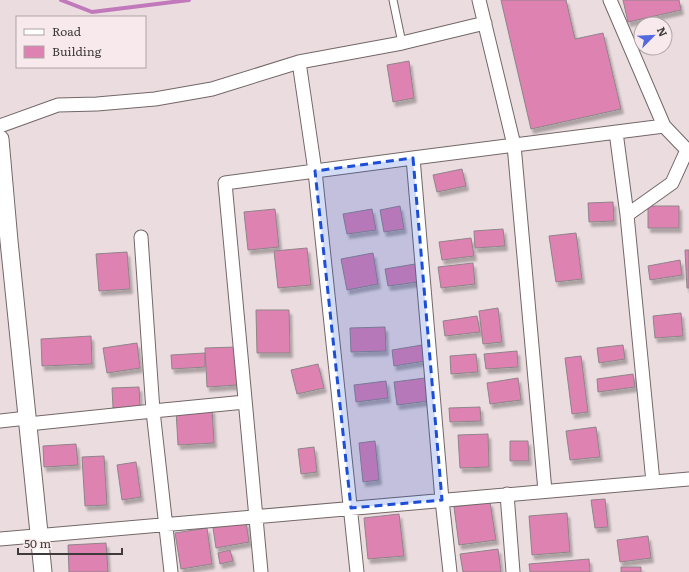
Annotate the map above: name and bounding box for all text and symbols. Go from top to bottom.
legend [16,16,146,68]
north arrow [633,16,673,56]
text: Road [52,22,82,40]
text: N [654,24,672,39]
text: Building [52,42,102,60]
scale bar [18,530,122,556]
text: 50 m [24,534,51,552]

